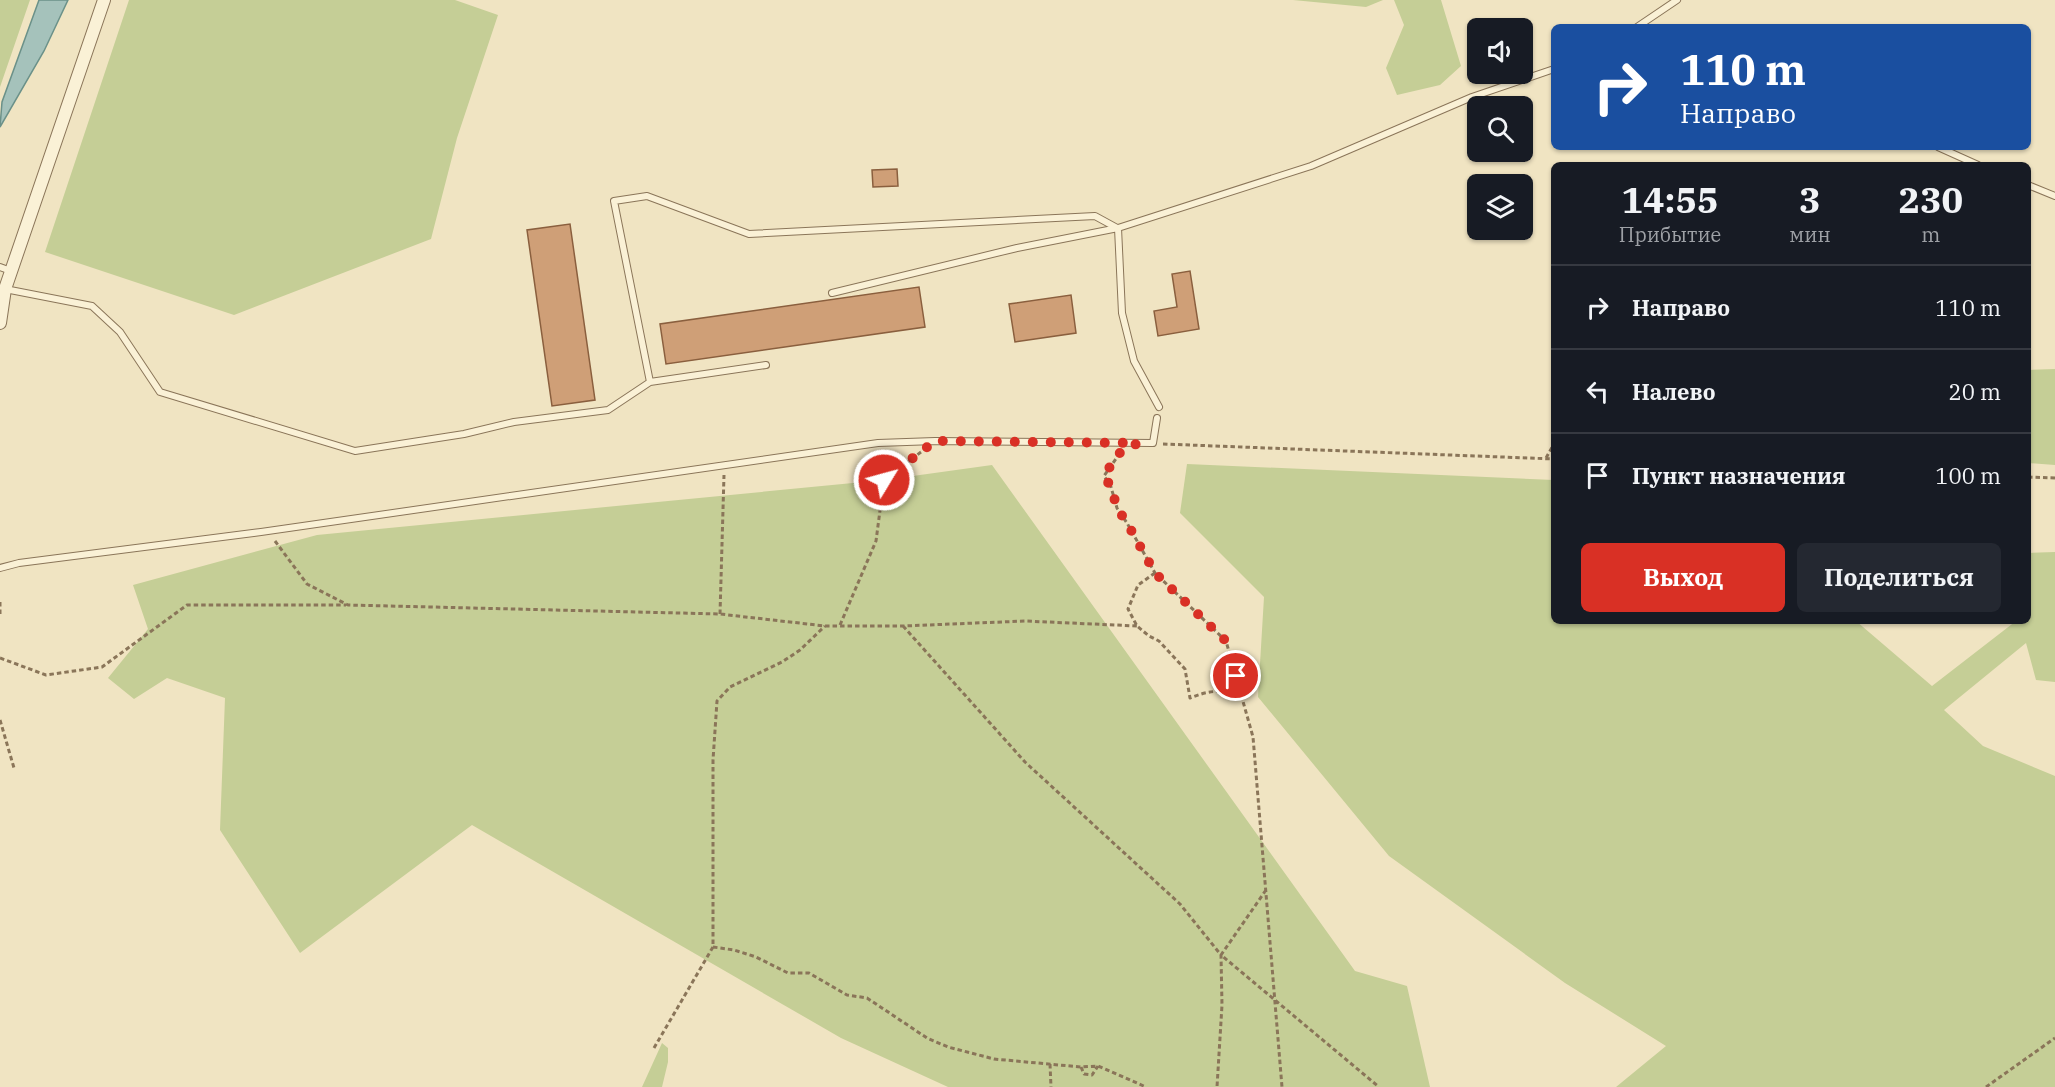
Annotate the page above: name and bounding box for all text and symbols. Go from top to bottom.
map controls [1467,18,1533,240]
button: sound [1467,18,1533,84]
text: 110 m [1680,42,1806,97]
icon: right [1581,48,1659,126]
text: Направо [1680,95,1796,130]
button: search [1467,96,1533,162]
button: layers [1467,174,1533,240]
text: 14:55 [1621,176,1719,223]
text: 3 [1799,176,1821,223]
text: 230 [1898,176,1963,223]
text: Прибытие [1619,221,1721,248]
text: мин [1789,221,1831,248]
text: m [1921,221,1940,248]
icon: right [1581,291,1614,324]
text: Направо [1632,293,1730,322]
text: 110 m [1935,293,2001,322]
icon: left [1581,375,1614,408]
text: Налево [1632,377,1716,406]
text: 20 m [1949,377,2001,406]
position arrow [852,448,916,512]
icon: arrive [1581,459,1614,492]
text: Пункт назначения [1632,461,1846,490]
text: 100 m [1935,461,2001,490]
button: Выход [1581,543,1785,612]
button: Поделиться [1797,543,2001,612]
pin [1210,650,1261,701]
icon: arrive [1219,659,1252,692]

